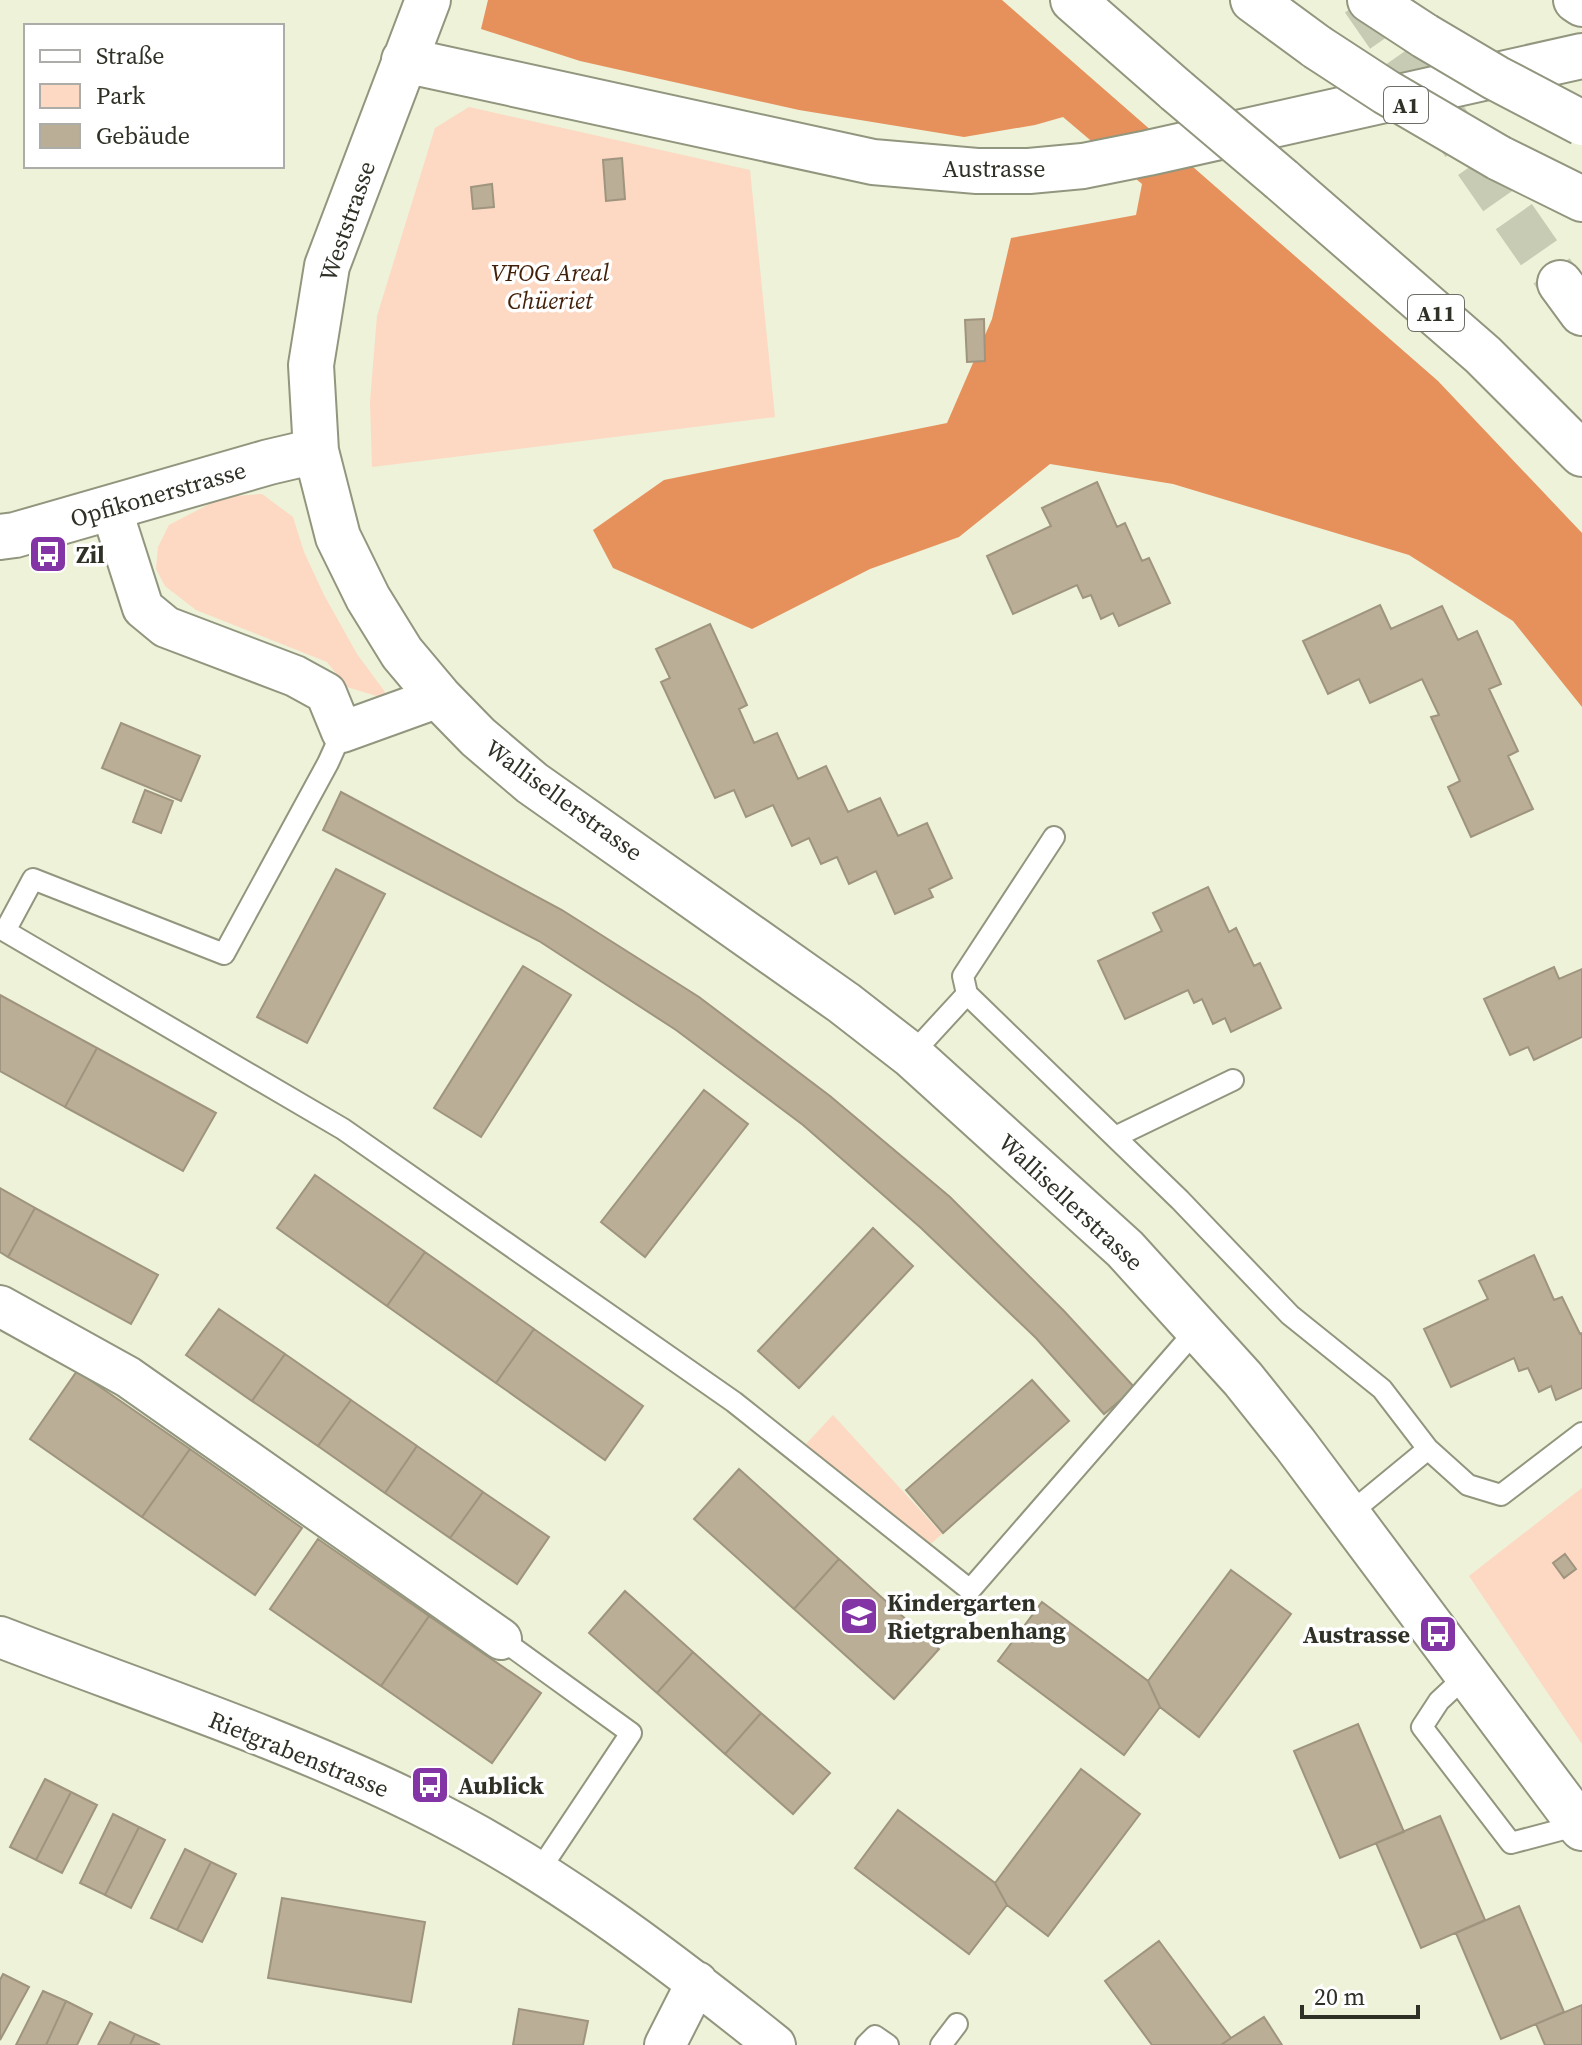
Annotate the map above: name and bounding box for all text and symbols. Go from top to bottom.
legend [24,24,284,168]
text: Straße [96,39,164,72]
text: Park [96,79,146,112]
road number: A1 [1384,87,1428,123]
text: Gebäude [96,119,190,152]
street label: Austrasse [943,152,1045,185]
street label: Weststrasse [311,156,383,286]
park label: VFOG Areal Chüeriet [491,256,609,317]
road number: A11 [1408,295,1464,331]
street label: Opfikonerstrasse [66,453,250,535]
bus stop icon: Zil [27,533,69,575]
place label: Zil [76,538,105,571]
street label: Wallisellerstrasse [479,732,649,868]
street label: Wallisellerstrasse [991,1126,1151,1278]
place label: Kindergarten Rietgrabenhang [887,1586,1066,1647]
school or university icon: Kindergarten Rietgrabenhang [838,1595,880,1637]
bus stop icon: Austrasse [1417,1613,1459,1655]
place label: Austrasse [1303,1618,1410,1651]
street label: Rietgrabenstrasse [204,1703,394,1805]
bus stop icon: Aublick [409,1764,451,1806]
place label: Aublick [458,1769,545,1802]
scale bar [1302,1969,1418,2019]
text: 20 m [1314,1980,1365,2013]

